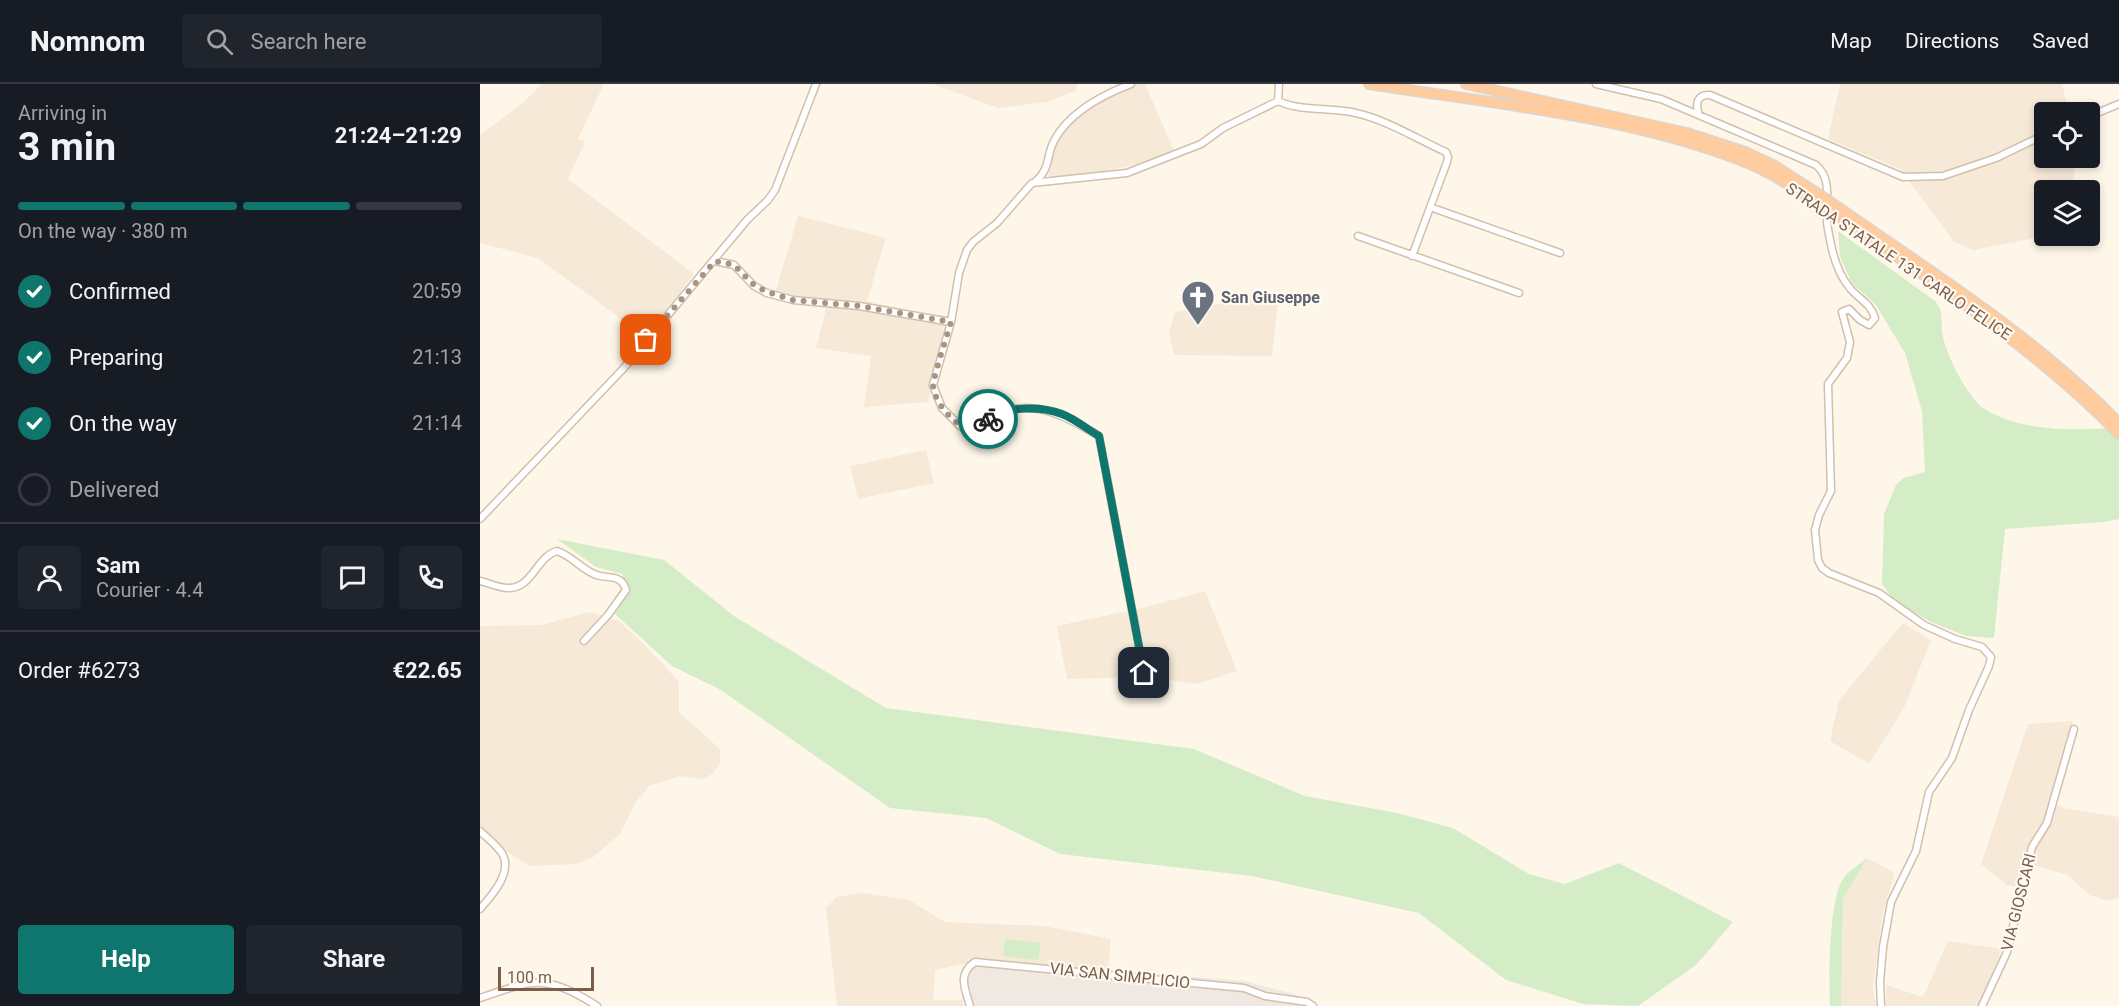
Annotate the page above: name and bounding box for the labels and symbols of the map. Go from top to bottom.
street label: STRADA STATALE 131 CARLO FELICE [1782,179,2015,344]
church icon: San Giuseppe [1180,279,1216,326]
place label: San Giuseppe [1221,288,1320,307]
pin [620,314,671,365]
courier [958,389,1018,449]
pin [1118,647,1169,698]
street label: VIA GIOSCARI [1997,851,2040,953]
street label: VIA SAN SIMPLICIO [1049,959,1191,992]
scale bar [498,964,594,992]

